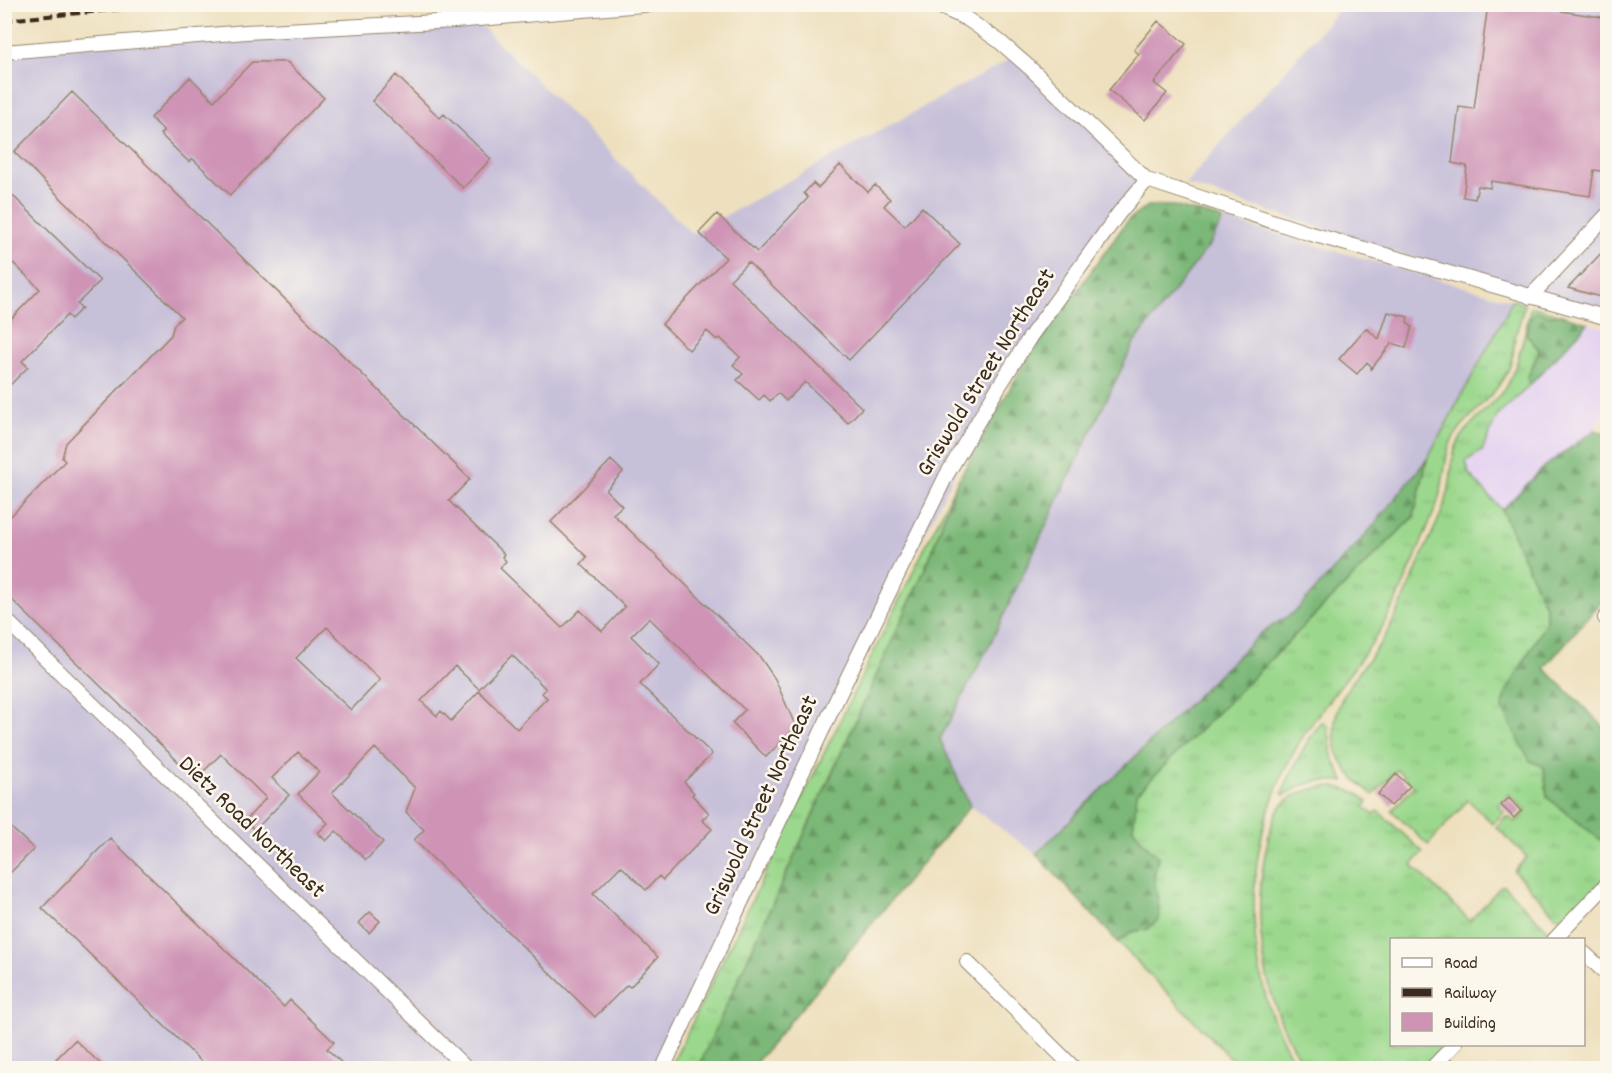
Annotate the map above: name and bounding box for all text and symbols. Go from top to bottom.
street label: Griswold Street Northeast [909,262,1065,484]
street label: Griswold Street Northeast [696,690,828,922]
street label: Dietz Road Northeast [170,749,332,907]
legend [1390,938,1585,1046]
text: Road [1444,952,1478,977]
text: Railway [1444,982,1497,1007]
text: Building [1444,1012,1496,1037]

